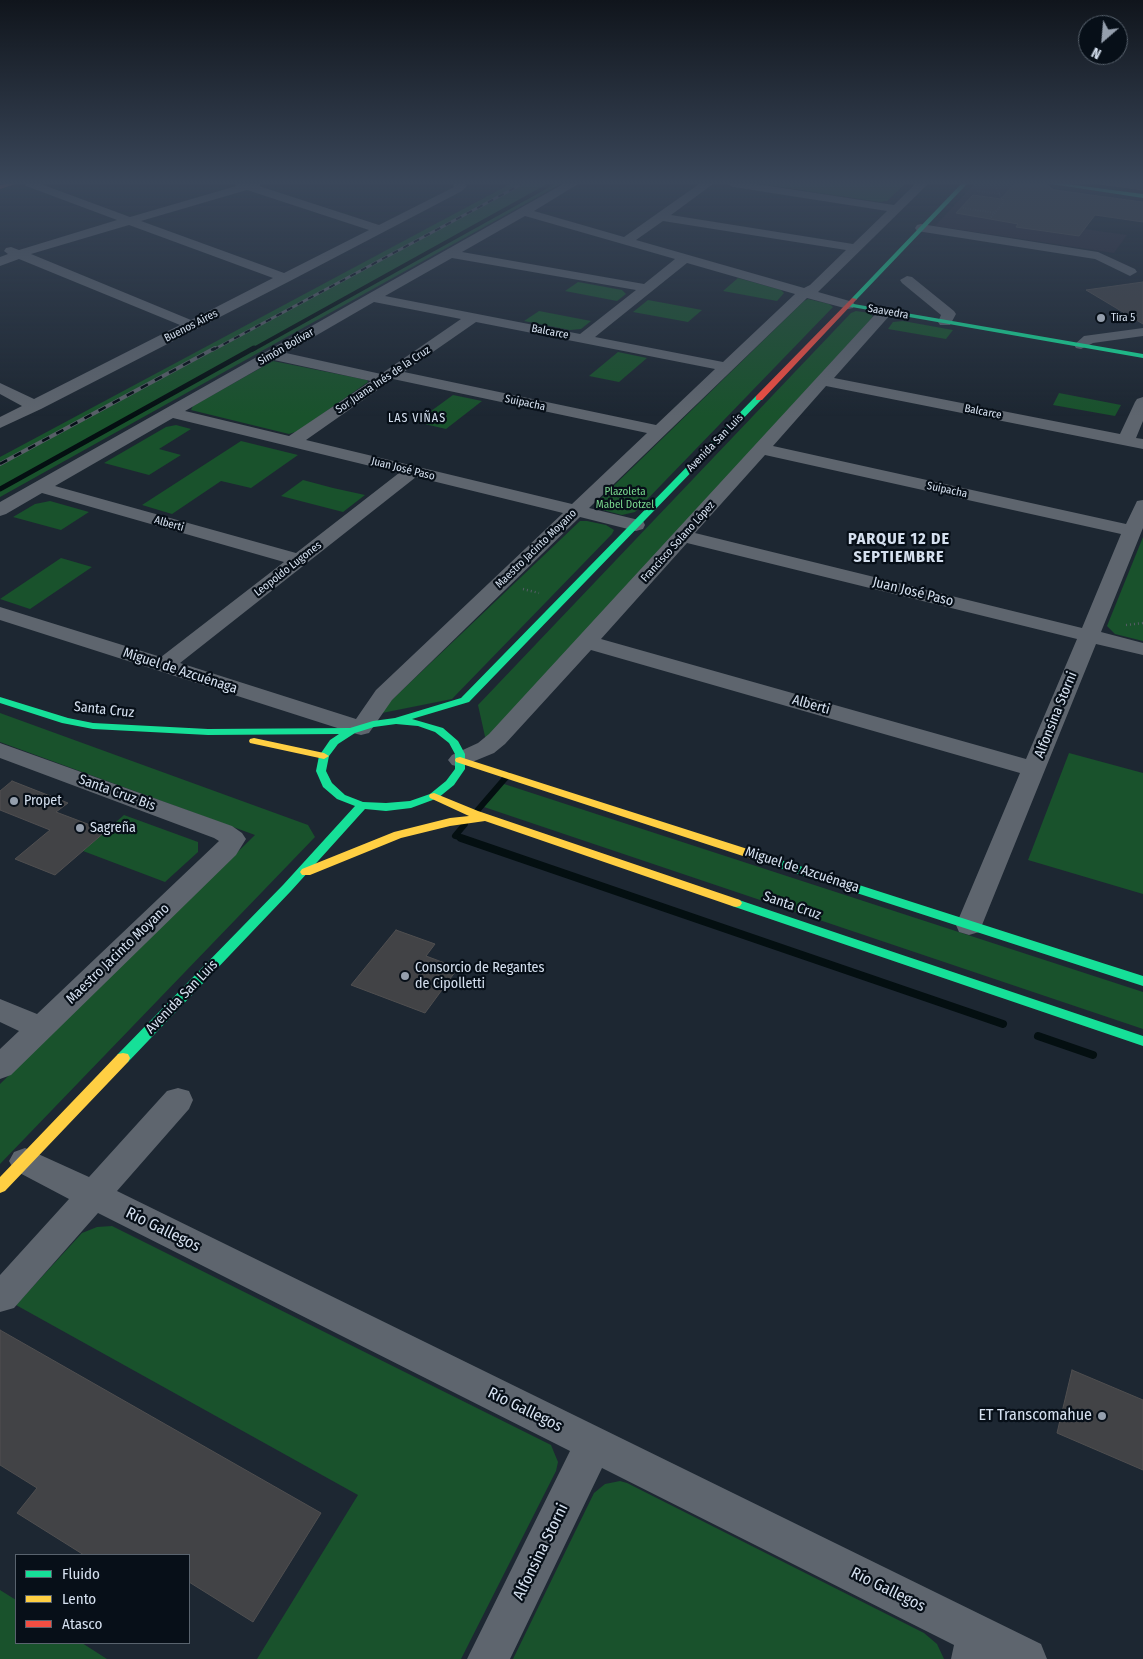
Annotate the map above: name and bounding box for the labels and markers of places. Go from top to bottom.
place label: Tira 5 [1111,311,1135,325]
marker: Tira 5 [1095,312,1107,324]
place label: Propet [24,793,62,809]
marker: Propet [8,795,20,807]
place label: Sagreña [90,820,136,836]
marker: Sagreña [74,822,86,834]
place label: Consorcio de Regantes de Cipolletti [415,960,544,992]
marker: Consorcio de Regantes de Cipolletti [399,970,411,982]
place label: ET Transcomahue [978,1406,1092,1426]
marker: ET Transcomahue [1096,1410,1108,1422]

